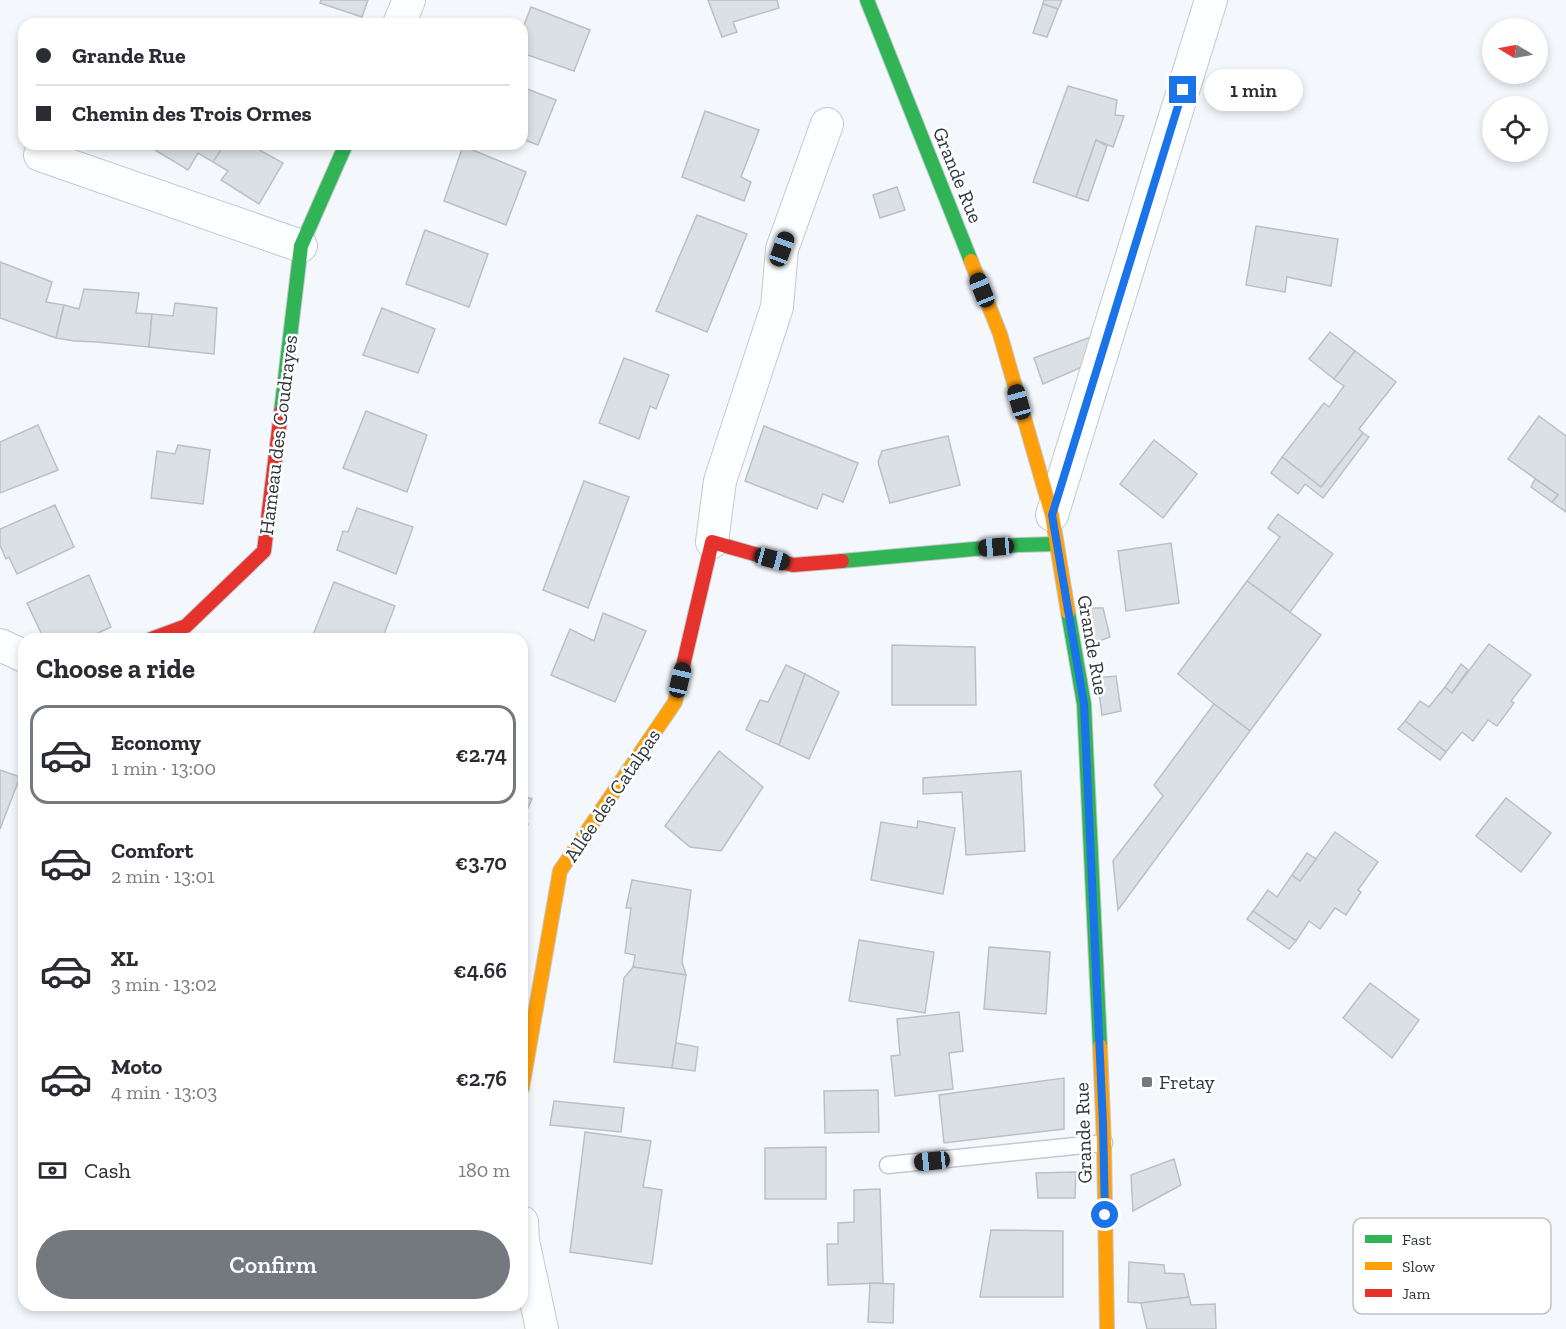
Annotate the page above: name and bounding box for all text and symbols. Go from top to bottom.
north arrow [1482,18,1548,84]
map controls [1482,18,1548,162]
text: Grande Rue [72,42,186,69]
callout: 1 min [1204,69,1303,111]
route end [1169,76,1196,103]
text: 1 min [1230,78,1277,102]
button: locate [1482,96,1548,162]
text: Chemin des Trois Ormes [72,100,312,127]
street label: Grande Rue [928,124,988,226]
car [767,229,797,269]
car [967,270,997,310]
street label: Hameau des Coudrayes [254,334,302,536]
car [1005,382,1033,422]
car [977,536,1015,558]
car [752,546,792,572]
street label: Grande Rue [1072,593,1114,697]
text: Choose a ride [36,653,195,685]
car [667,660,693,700]
street label: Allée des Catalpas [559,724,665,866]
icon: car [39,728,93,782]
text: Economy [111,729,201,756]
text: €2.74 [456,741,507,768]
text: 1 min · 13:00 [111,756,216,780]
icon: car [39,836,93,890]
text: Comfort [111,837,193,864]
text: €3.70 [455,849,507,876]
text: 2 min · 13:01 [111,864,215,888]
icon: car [39,944,93,998]
text: XL [111,945,138,972]
text: €4.66 [454,957,507,984]
text: 3 min · 13:02 [111,972,217,996]
icon: car [39,1052,93,1106]
text: Moto [111,1053,162,1080]
text: €2.76 [456,1065,507,1092]
place label: Fretay [1159,1070,1216,1094]
marker: Fretay [1140,1075,1154,1089]
text: 4 min · 13:03 [111,1080,217,1104]
street label: Grande Rue [1069,1082,1097,1184]
car [913,1150,951,1172]
icon: cash [36,1154,69,1187]
text: Cash [84,1157,131,1184]
text: 180 m [458,1158,510,1182]
route start [1091,1201,1118,1228]
legend [1353,1218,1551,1314]
button: Confirm [36,1230,510,1299]
text: Fast [1402,1230,1431,1249]
text: Slow [1402,1257,1436,1276]
text: Jam [1402,1284,1431,1303]

